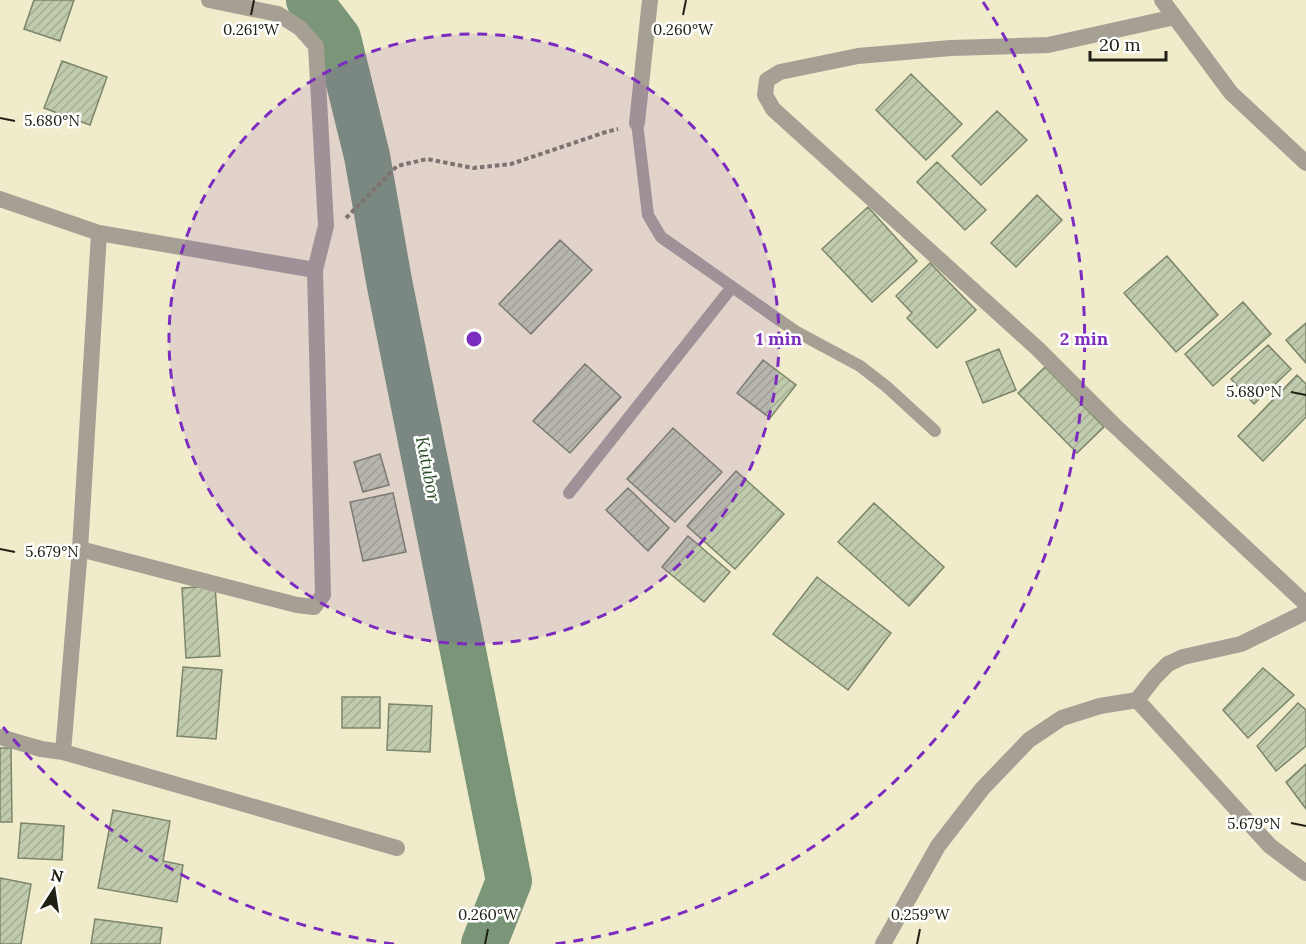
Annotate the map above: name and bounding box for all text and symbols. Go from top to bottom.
text: 0.261°W [223,20,280,39]
text: 0.260°W [653,20,714,39]
scale bar [1090,24,1166,62]
text: 20 m [1099,33,1141,56]
text: 5.680°N [24,111,80,130]
text: 1 min [756,327,802,350]
text: 2 min [1060,327,1109,350]
centre of rings [464,329,484,349]
text: 5.680°N [1226,382,1282,401]
water label: Kutubor [411,434,446,504]
text: 5.679°N [25,542,79,561]
text: 5.679°N [1227,814,1281,833]
north arrow [24,860,84,920]
text: N [49,864,65,886]
text: 0.260°W [458,905,519,924]
text: 0.259°W [891,905,950,924]

